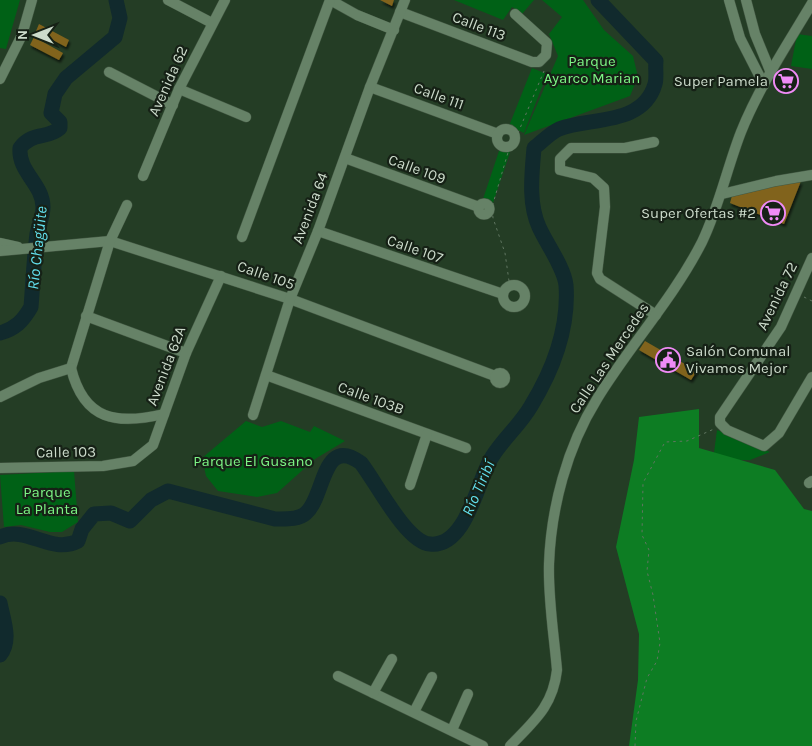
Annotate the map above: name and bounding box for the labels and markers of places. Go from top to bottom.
supermarket icon: Super Pamela [773,68,799,94]
place label: Super Pamela [674,72,768,90]
supermarket icon: Super Ofertas #2 [760,200,786,226]
place label: Super Ofertas #2 [641,204,756,222]
place label: Salón Comunal Vivamos Mejor [686,342,790,377]
public building icon: Salón Comunal Vivamos Mejor [655,347,681,373]

